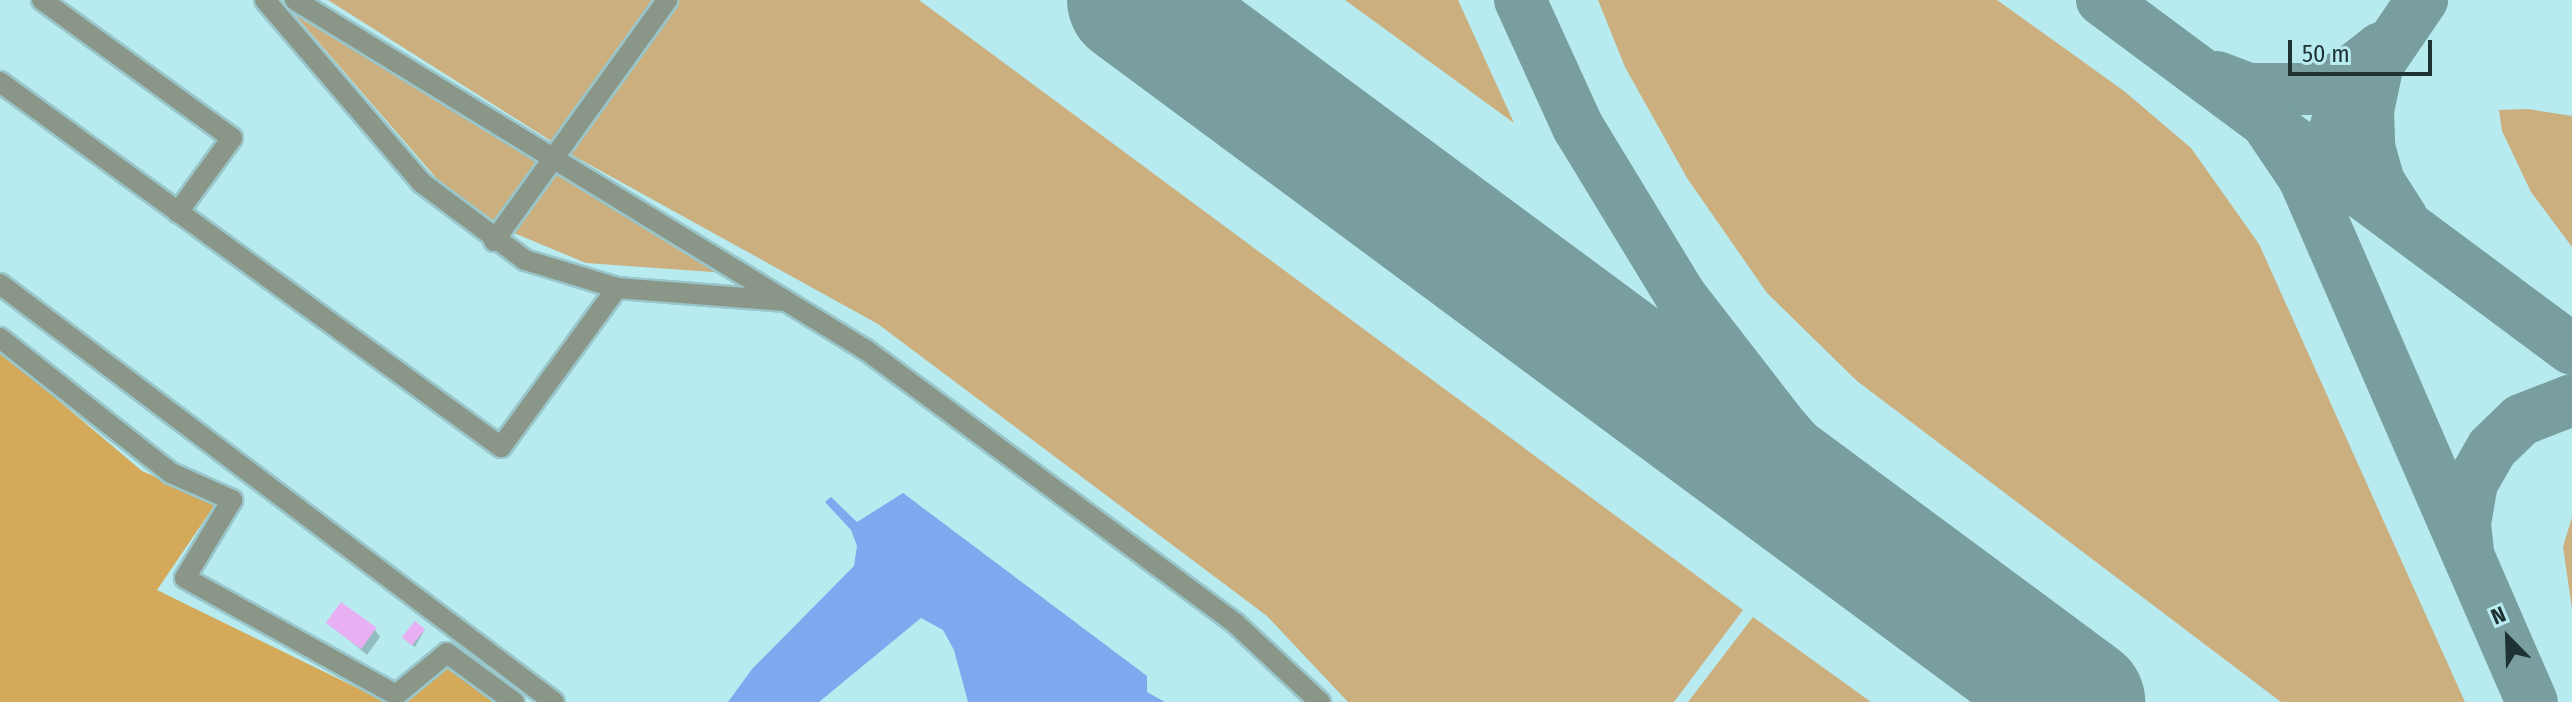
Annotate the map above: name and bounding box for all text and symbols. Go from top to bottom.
scale bar [2292,24,2436,74]
text: 50 m [2302,40,2350,68]
north arrow [2468,598,2548,678]
text: N [2487,600,2510,630]

